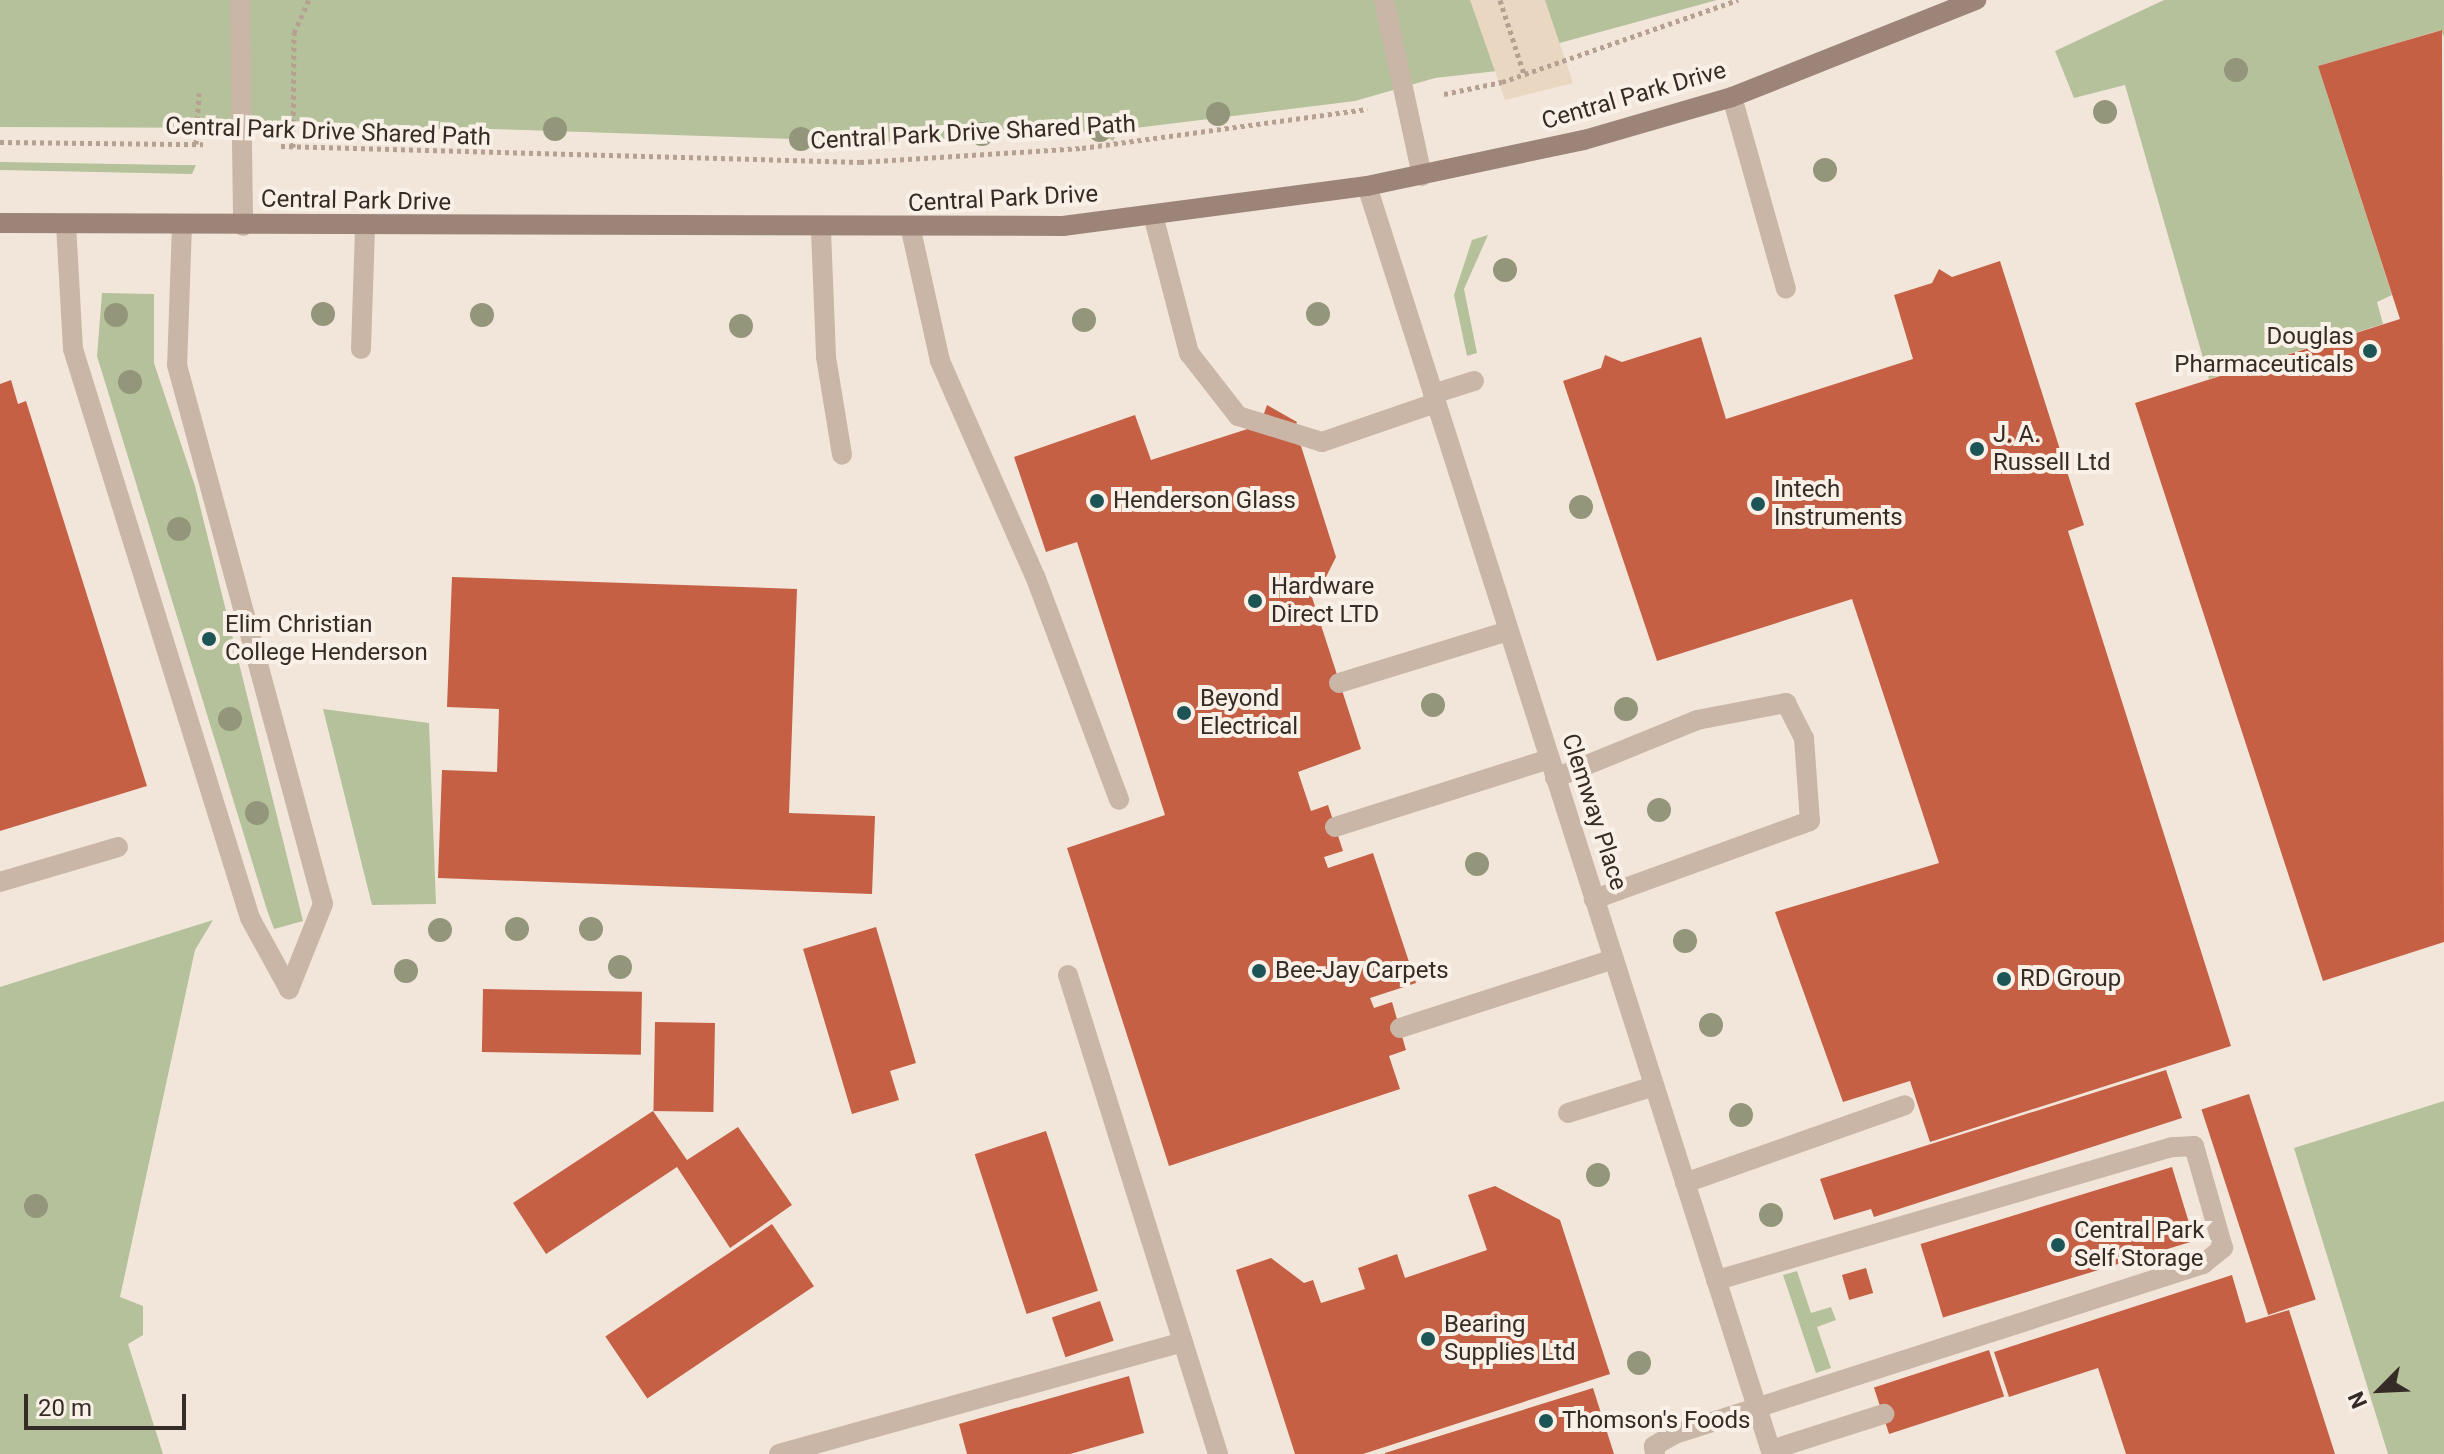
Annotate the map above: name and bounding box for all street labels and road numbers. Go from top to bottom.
street label: Central Park Drive [1539,56,1729,136]
street label: Central Park Drive Shared Path [810,110,1136,156]
street label: Central Park Drive Shared Path [165,112,491,152]
street label: Central Park Drive [907,180,1099,218]
street label: Central Park Drive [261,185,451,217]
street label: Clemway Place [1555,730,1633,894]

